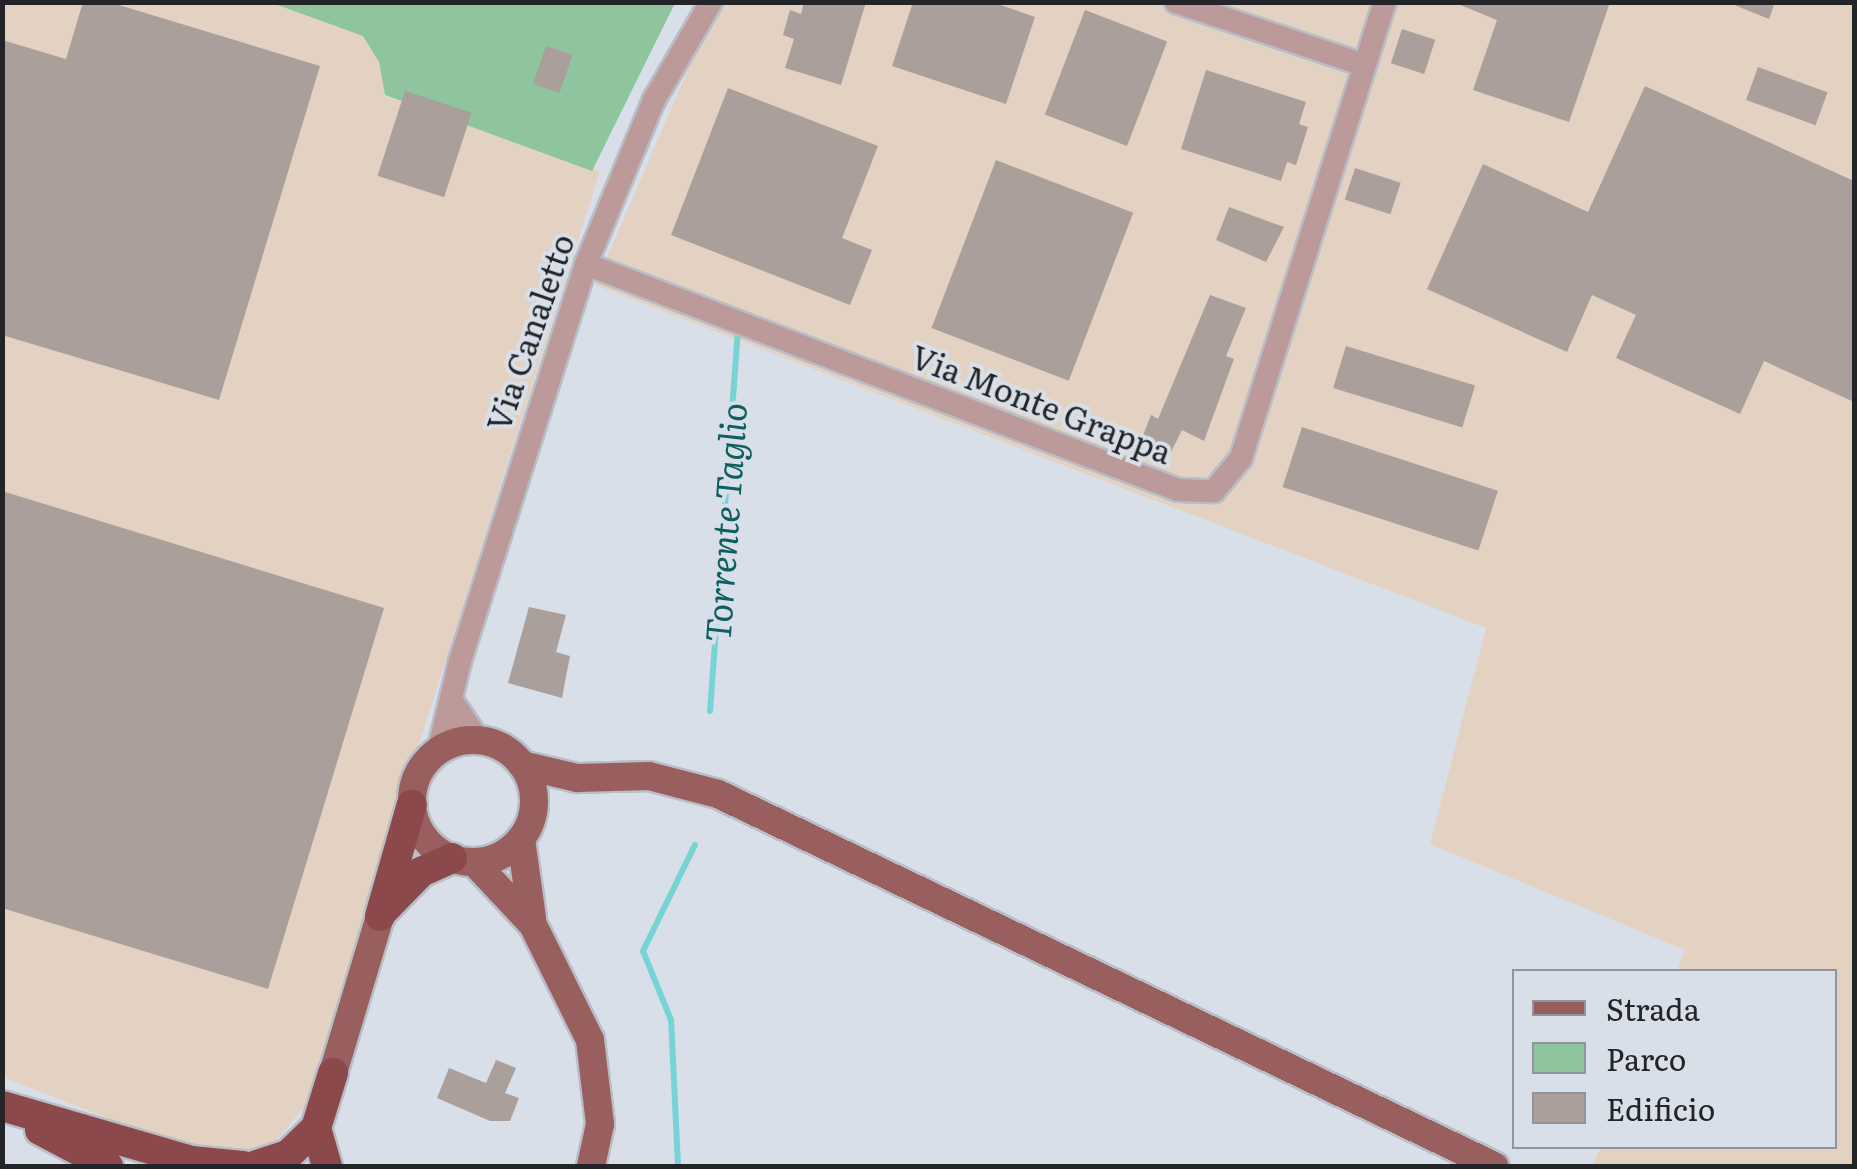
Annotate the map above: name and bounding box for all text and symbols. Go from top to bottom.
street label: Via Canaletto [477,228,581,436]
street label: Via Monte Grappa [906,336,1178,470]
water label: Torrente Taglio [695,401,753,643]
legend [1512,969,1837,1149]
text: Strada [1606,986,1700,1030]
text: Parco [1606,1036,1686,1080]
text: Edificio [1606,1086,1715,1130]

